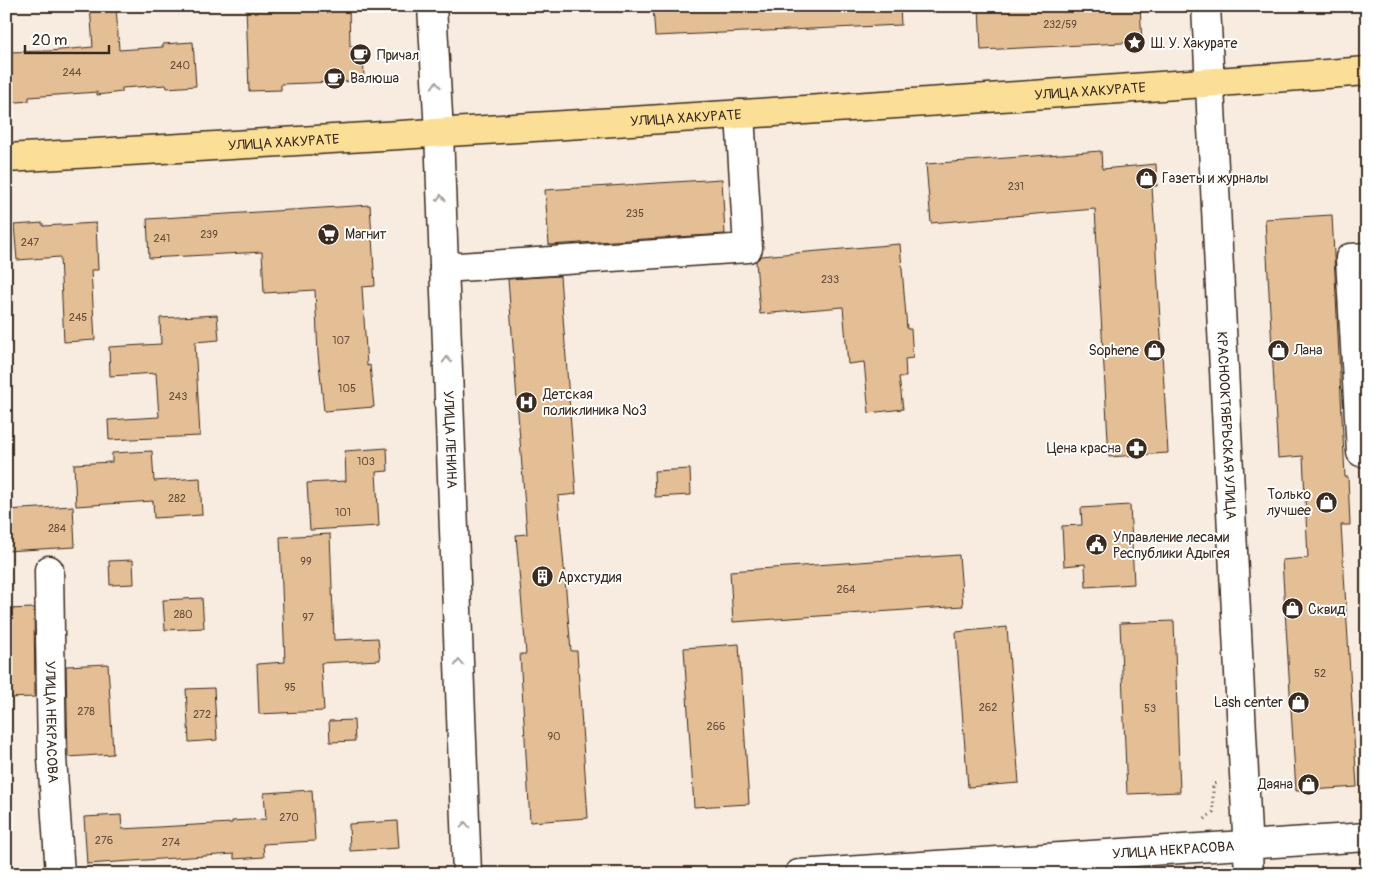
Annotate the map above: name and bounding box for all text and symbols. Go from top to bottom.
house number: 232/59 [1043,18,1077,31]
scale bar [25,22,109,54]
text: 20 m [32,31,67,50]
place icon: Ш. У. Хакурате [1123,31,1147,55]
place label: Ш. У. Хакурате [1151,35,1237,52]
cafe icon: Причал [349,43,373,67]
place label: Причал [377,47,419,64]
house number: 240 [170,59,190,72]
house number: 244 [63,66,82,79]
cafe icon: Валюша [322,66,346,90]
place label: Валюша [350,70,399,87]
street label: УЛИЦА ХАКУРАТЕ [1034,79,1146,103]
one-way arrow [431,80,442,88]
street label: УЛИЦА ХАКУРАТЕ [630,106,742,130]
street label: УЛИЦА ХАКУРАТЕ [227,130,340,154]
shop icon: Газеты и журналы [1134,166,1158,190]
place label: Газеты и журналы [1162,170,1269,187]
house number: 231 [1008,180,1024,193]
one-way arrow [436,194,447,202]
house number: 235 [626,207,644,220]
supermarket icon: Магнит [317,222,341,246]
place label: Магнит [345,226,387,243]
house number: 239 [200,228,218,241]
house number: 241 [154,232,170,245]
house number: 247 [21,236,39,249]
house number: 233 [821,273,839,286]
house number: 245 [69,311,87,324]
street label: КРАСНООКТЯБРЬСКАЯ УЛИЦА [1214,331,1240,520]
house number: 107 [332,334,350,347]
shop icon: Sophene [1143,338,1167,362]
shop icon: Лана [1266,338,1290,362]
place label: Sophene [1089,342,1139,359]
place label: Лана [1293,342,1322,359]
one-way arrow [442,356,453,364]
house number: 105 [338,382,356,395]
place label: Детская поликлиника №3 [542,386,647,419]
house number: 243 [169,390,187,403]
street label: УЛИЦА ЛЕНИНА [440,390,461,489]
hospital icon: Детская поликлиника №3 [515,390,539,414]
pharmacy icon: Цена красна [1125,436,1149,460]
place label: Цена красна [1047,440,1121,457]
house number: 103 [357,455,375,468]
place label: Только лучшее [1267,486,1311,519]
shop icon: Только лучшее [1315,490,1339,514]
house number: 282 [168,492,186,505]
house number: 101 [335,506,351,519]
house number: 284 [48,522,67,535]
place label: Управление лесами Республики Адыгея [1113,529,1230,562]
public building icon: Управление лесами Республики Адыгея [1085,533,1109,557]
house number: 99 [300,555,312,568]
building icon: Архстудия [530,565,554,589]
place label: Архстудия [558,569,622,586]
house number: 264 [837,583,856,596]
shop icon: Сквид [1280,597,1304,621]
place label: Сквид [1308,601,1346,618]
house number: 280 [173,608,193,621]
house number: 97 [302,611,314,624]
one-way arrow [454,658,464,666]
street label: УЛИЦА НЕКРАСОВА [42,661,62,784]
house number: 52 [1314,667,1326,680]
house number: 95 [284,681,296,694]
shop icon: Lash center [1287,690,1311,714]
place label: Lash center [1214,694,1283,711]
house number: 262 [979,701,997,714]
house number: 53 [1144,702,1156,715]
house number: 278 [77,705,95,718]
house number: 272 [193,708,211,721]
house number: 266 [707,720,725,733]
house number: 90 [547,730,561,743]
shop icon: Даяна [1297,772,1321,796]
place label: Даяна [1257,776,1293,793]
house number: 270 [279,811,299,824]
one-way arrow [460,821,471,829]
house number: 276 [95,834,113,847]
house number: 274 [162,836,181,849]
street label: УЛИЦА НЕКРАСОВА [1112,837,1235,862]

